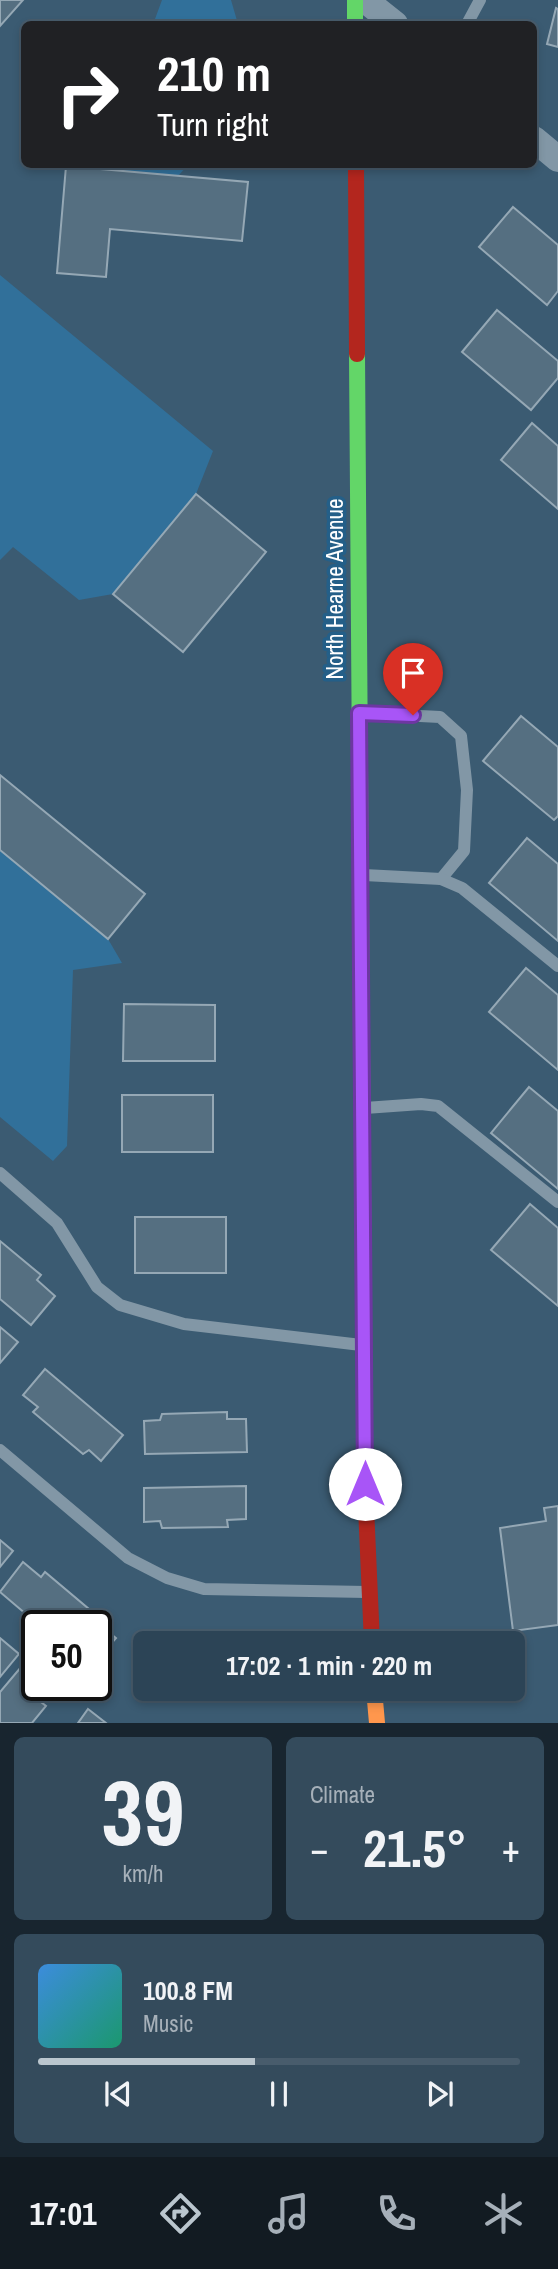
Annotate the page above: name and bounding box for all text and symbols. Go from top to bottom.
text: 210 m [157,40,271,106]
icon: right [42,49,133,140]
text: Turn right [157,103,269,146]
street label: North Hearne Avenue [319,498,350,680]
pin [383,643,443,715]
icon: arrive [394,654,432,692]
position arrow [328,1447,402,1521]
speed limit sign: 50 [21,1610,112,1701]
text: 17:02 · 1 min · 220 m [226,1648,432,1683]
text: 39 [102,1751,185,1873]
text: Climate [310,1779,375,1810]
text: 21.5° [363,1813,467,1883]
text: − [310,1823,328,1874]
text: + [502,1823,520,1874]
text: km/h [123,1858,163,1889]
text: 100.8 FM [143,1973,233,2008]
text: Music [143,2008,193,2039]
icon: previous [99,2075,137,2113]
icon: pause [260,2075,298,2113]
icon: next [421,2075,459,2113]
icon: directions [156,2189,205,2238]
icon: music [264,2189,313,2238]
icon: phone [372,2189,421,2238]
icon: climate [479,2189,528,2238]
text: 17:01 [29,2192,97,2235]

